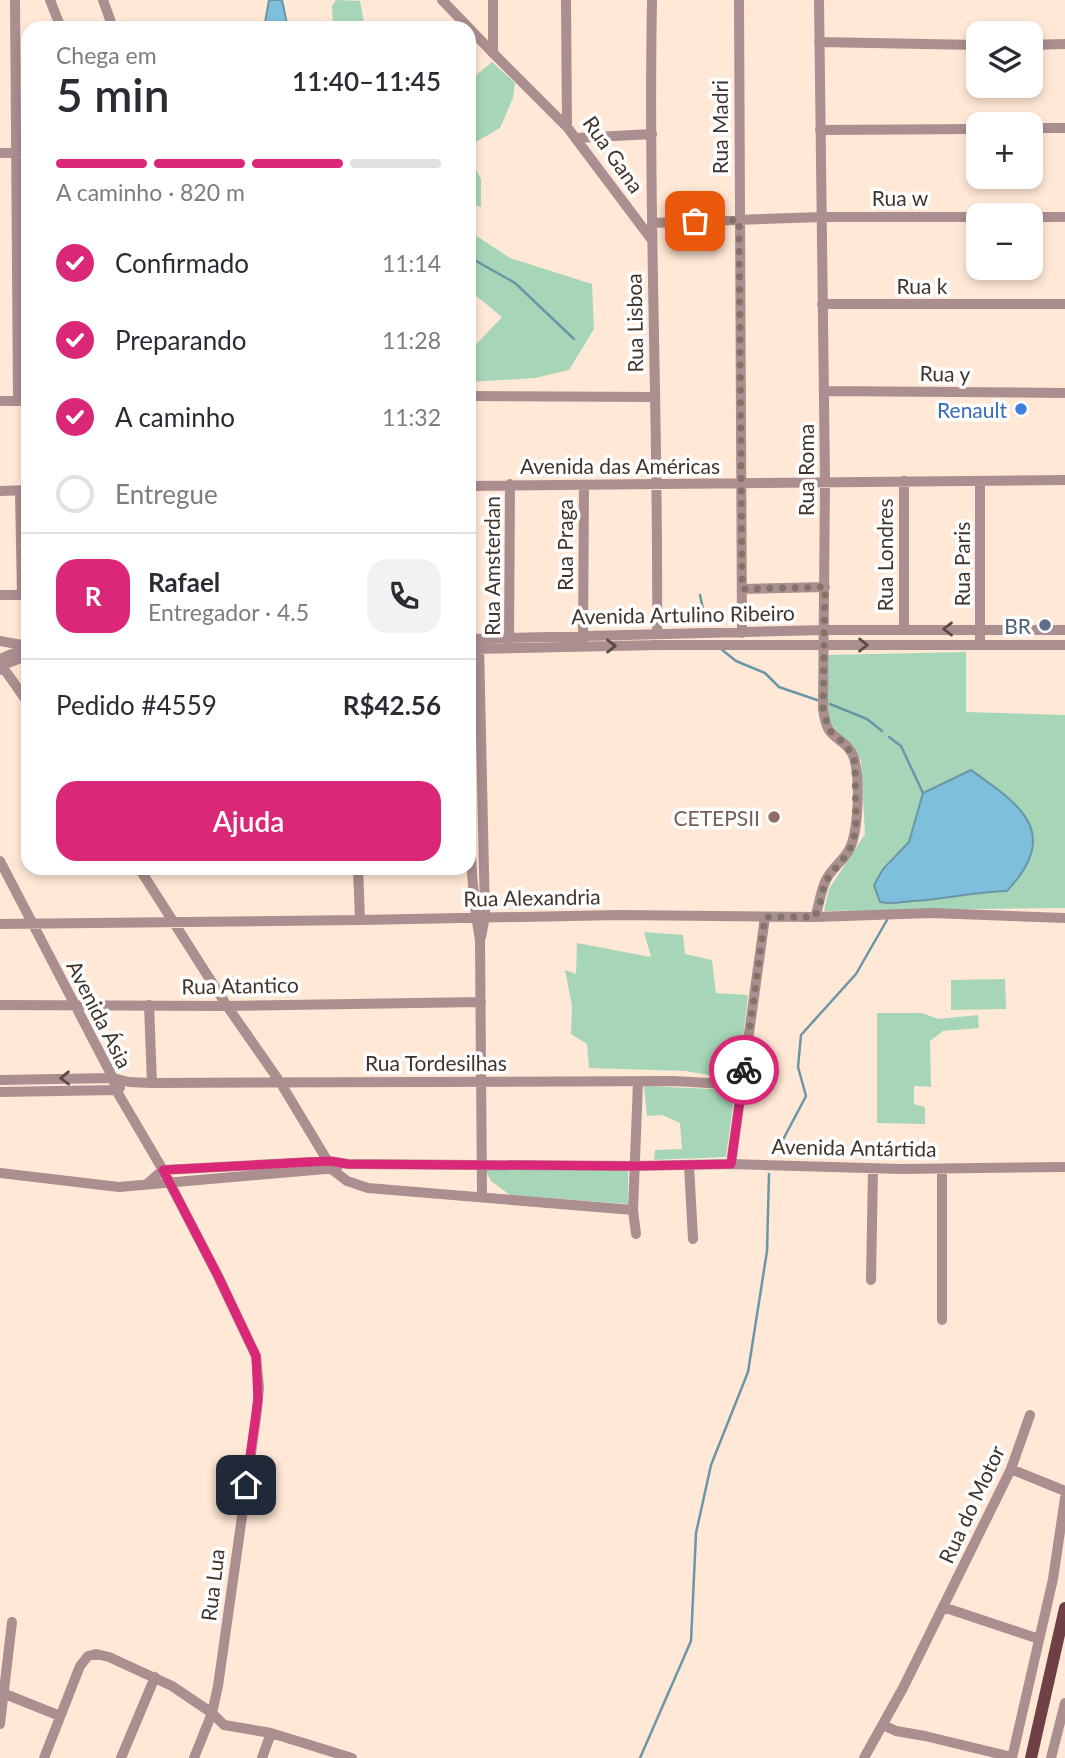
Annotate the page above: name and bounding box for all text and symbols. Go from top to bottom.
map controls [966,21,1043,280]
button: layers [966,21,1043,98]
text: Chega em [56,41,157,69]
text: 11:40–11:45 [292,65,441,97]
text: 5 min [56,67,170,122]
street label: Rua Madri [707,80,732,174]
street label: Rua Gana [578,111,650,197]
button: + [966,112,1043,189]
text: A caminho · 820 m [56,178,245,206]
street label: Rua w [872,185,929,210]
pin [665,191,725,251]
icon: bag [676,202,714,240]
button: − [966,203,1043,280]
icon: check [56,244,94,282]
text: Confirmado [115,247,249,279]
text: 11:14 [382,249,441,277]
street label: Rua Lisboa [621,273,647,373]
street label: Rua k [897,273,948,298]
icon: check [56,321,94,359]
text: Preparando [115,324,247,356]
text: 11:28 [382,326,441,354]
street label: Rua y [920,360,971,386]
place label: Renault [937,397,1007,422]
icon: check [56,398,94,436]
text: A caminho [115,401,235,433]
marker: Renault [1013,401,1029,417]
text: 11:32 [382,403,441,431]
street label: Rua Roma [793,424,818,516]
street label: Avenida das Américas [520,453,720,478]
text: Entregue [115,478,218,510]
street label: Rua Amsterdan [479,496,504,636]
street label: Rua Londres [872,498,897,612]
street label: Rua Praga [552,499,577,591]
street label: Rua Paris [949,522,974,606]
button: phone [367,559,441,633]
text: Rafael [148,566,220,598]
text: R [85,580,101,612]
text: Entregador · 4.5 [148,598,309,626]
street label: Avenida Artulino Ribeiro [571,600,795,628]
place label: BR [1004,613,1032,638]
marker: BR [1037,617,1053,633]
one-way arrow [942,621,953,637]
one-way arrow [858,637,868,653]
one-way arrow [606,638,616,654]
text: Pedido #4559 [56,689,217,721]
text: R$42.56 [343,689,441,721]
button: Ajuda [56,781,441,861]
place label: CETEPSII [674,805,760,830]
marker: CETEPSII [766,809,782,825]
street label: Rua Alexandria [463,883,601,911]
street label: Avenida Ásia [62,956,138,1072]
street label: Rua Atantico [181,971,299,999]
courier [709,1035,779,1105]
street label: Rua Tordesilhas [365,1050,507,1075]
icon: bike [725,1051,763,1089]
one-way arrow [59,1071,70,1086]
street label: Avenida Antártida [771,1133,937,1161]
street label: Rua do Motor [933,1441,1009,1567]
pin [216,1455,276,1515]
icon: home [227,1466,265,1504]
street label: Rua Lua [195,1547,229,1623]

